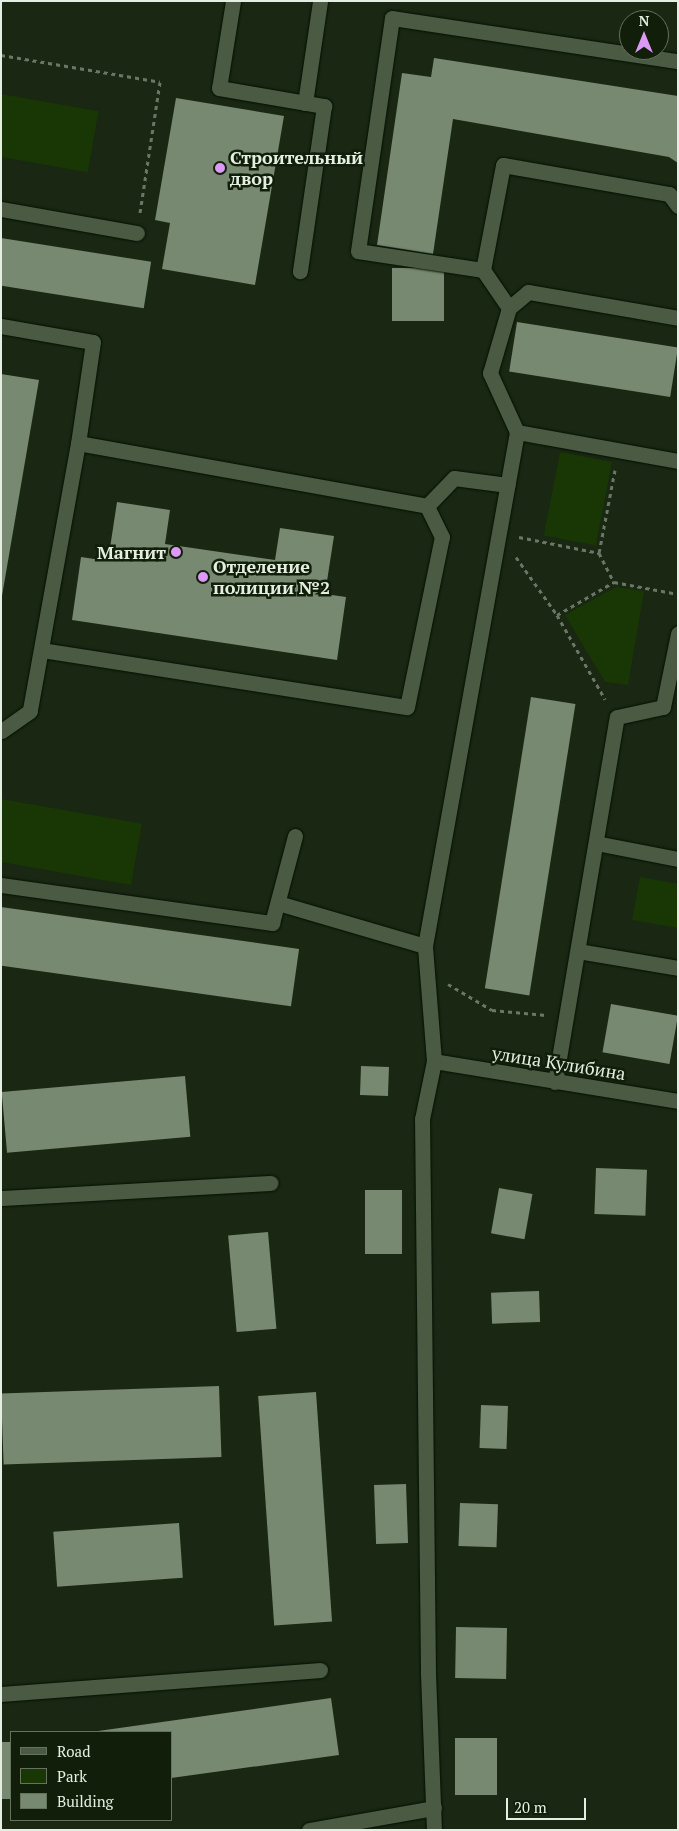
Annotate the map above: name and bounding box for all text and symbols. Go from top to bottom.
north arrow [619,10,669,60]
text: N [639,11,649,30]
place label: Строительный двор [230,147,363,190]
marker: Строительный двор [214,162,226,174]
place label: Магнит [97,541,166,563]
marker: Магнит [170,546,182,558]
place label: Отделение полиции №2 [213,556,330,598]
marker: Отделение полиции №2 [197,571,209,583]
street label: улица Кулибина [491,1042,627,1084]
legend [10,1731,172,1821]
text: Road [57,1741,90,1761]
text: Park [57,1766,87,1786]
scale bar [509,1788,589,1820]
text: Building [57,1791,114,1811]
text: 20 m [514,1797,547,1817]

